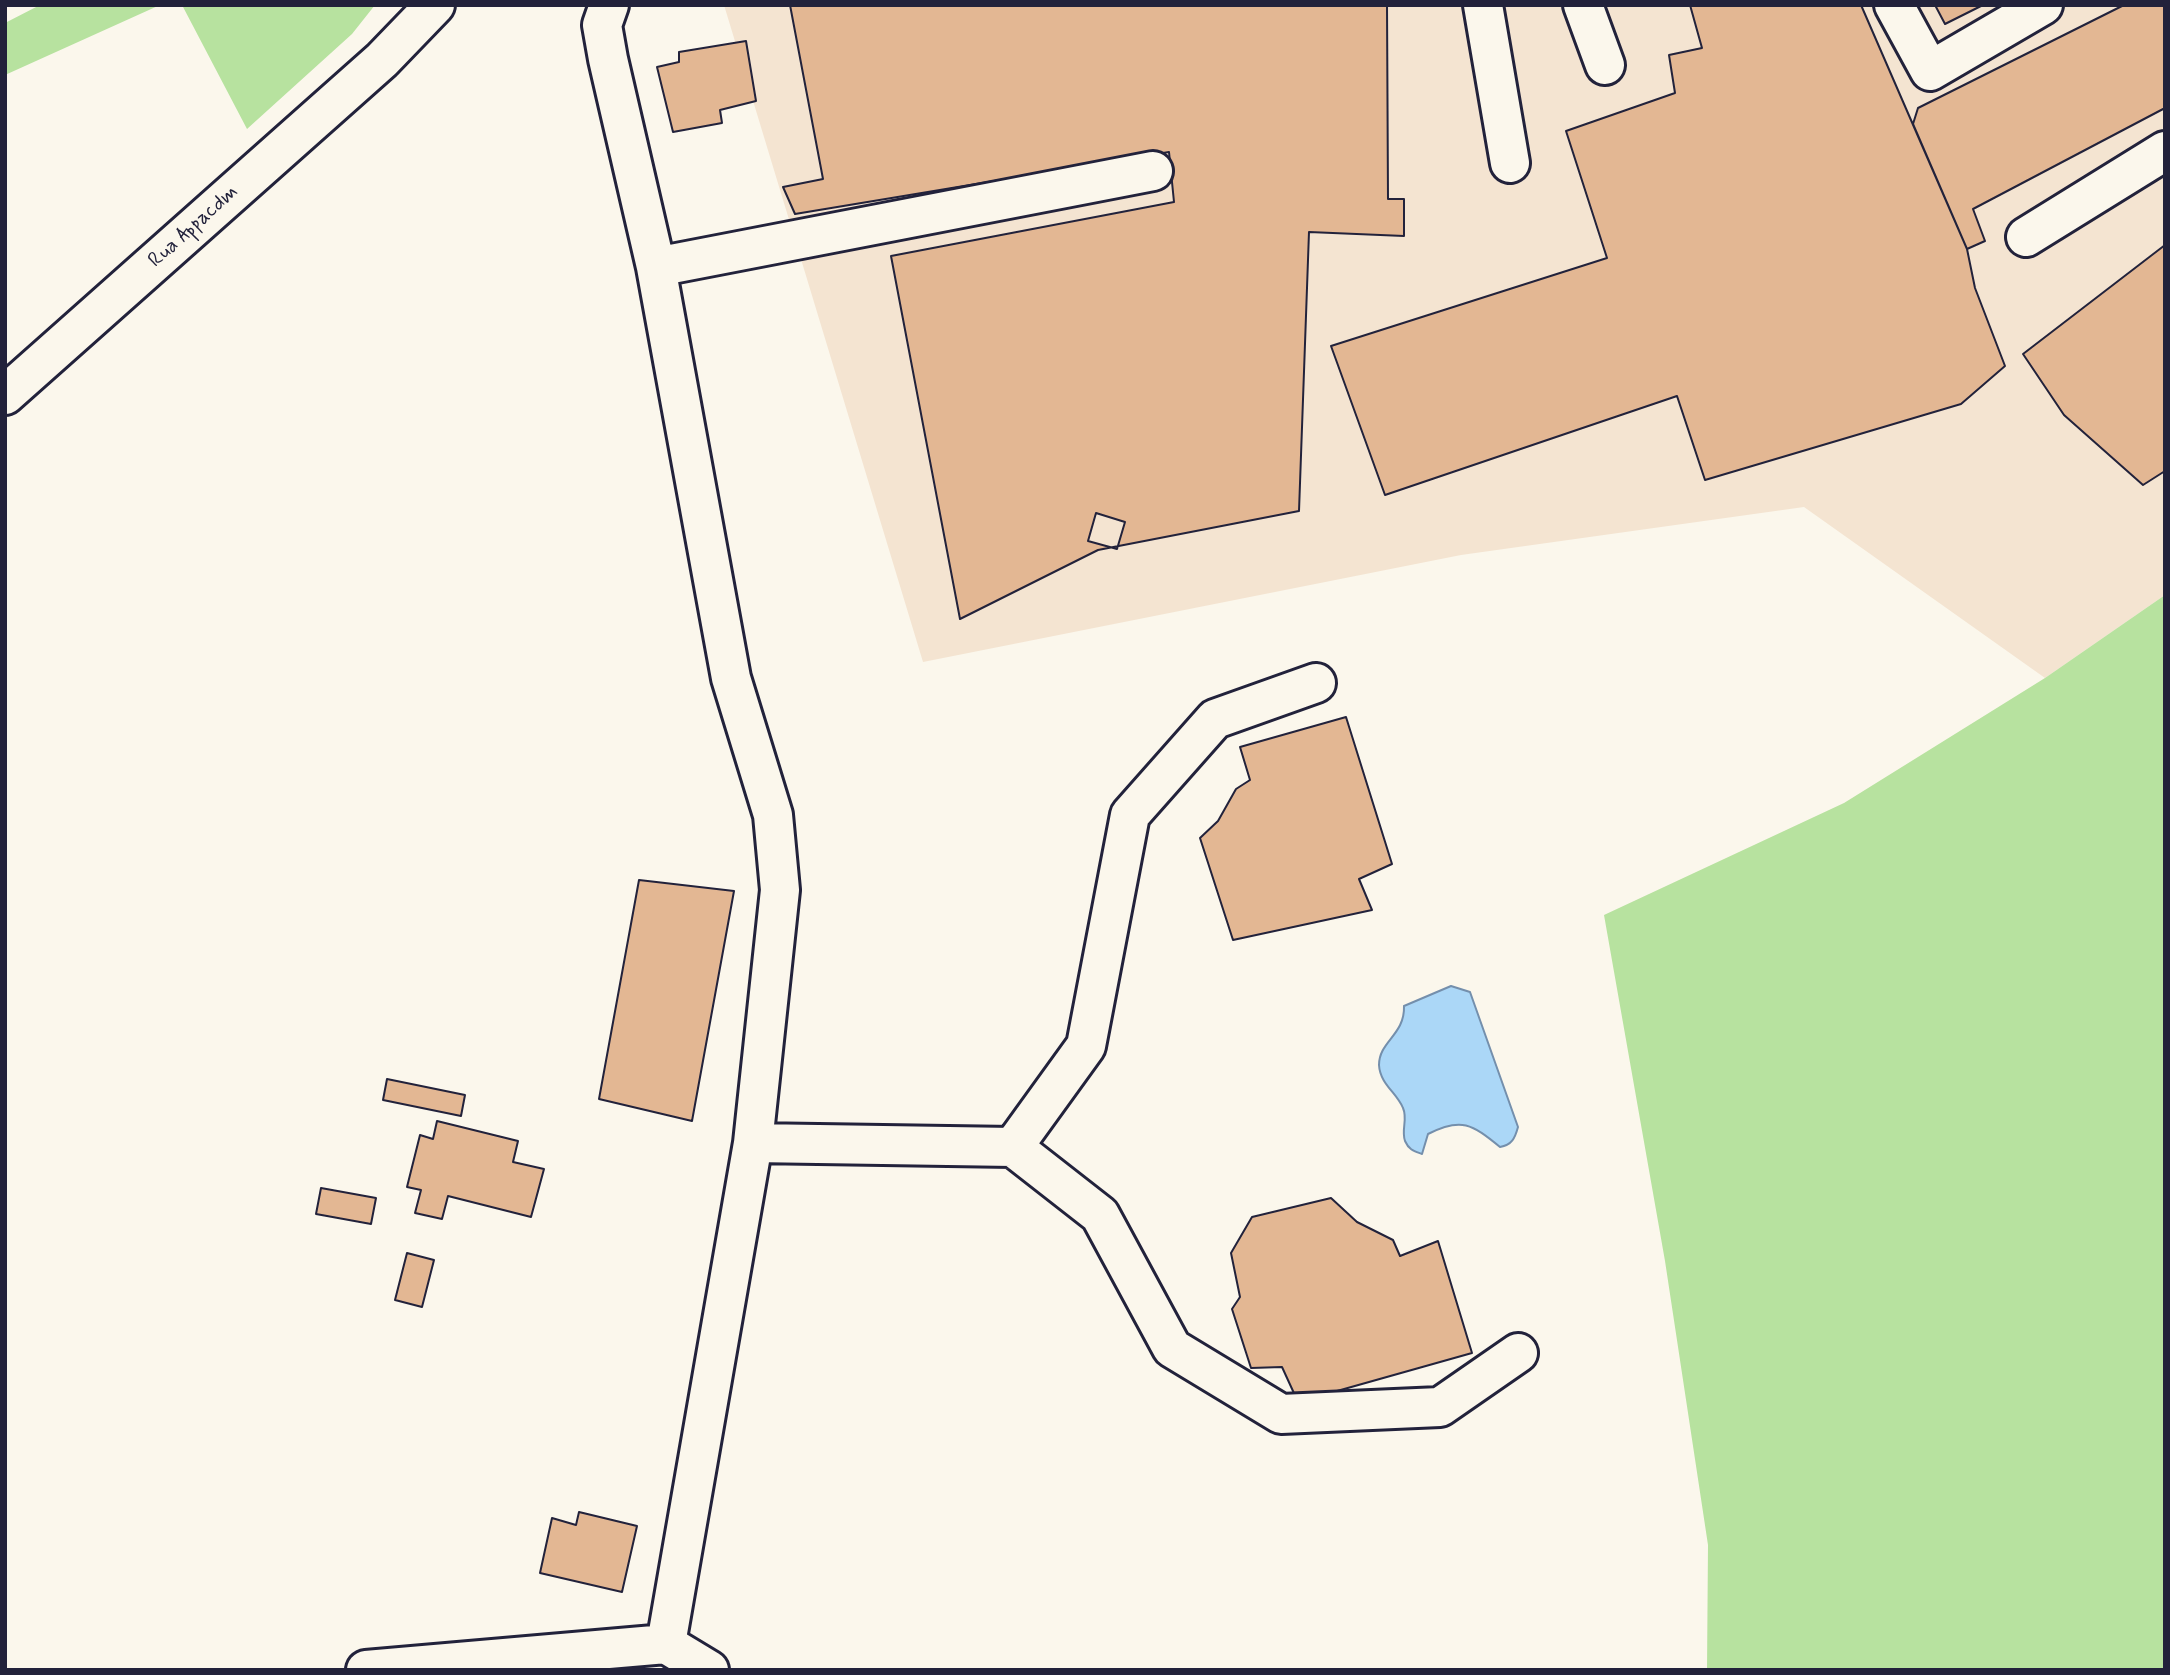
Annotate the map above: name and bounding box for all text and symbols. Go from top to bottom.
street label: Rua Appacdm [144,180,244,274]

